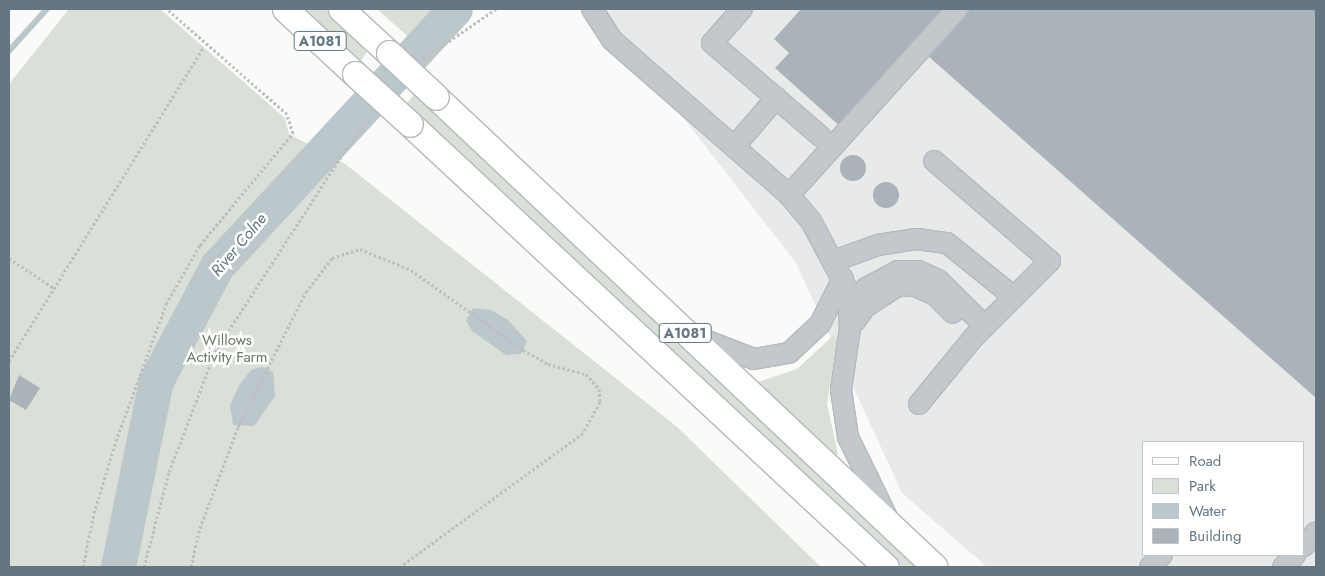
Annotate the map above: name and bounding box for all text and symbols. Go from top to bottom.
road number: A1081 [292,29,348,52]
water label: River Colne [207,210,271,280]
road number: A1081 [658,322,712,344]
park label: Willows Activity Farm [187,331,267,366]
legend [1142,441,1305,556]
text: Road [1189,450,1221,472]
text: Park [1189,475,1216,497]
text: Water [1189,500,1226,522]
text: Building [1189,525,1241,547]

